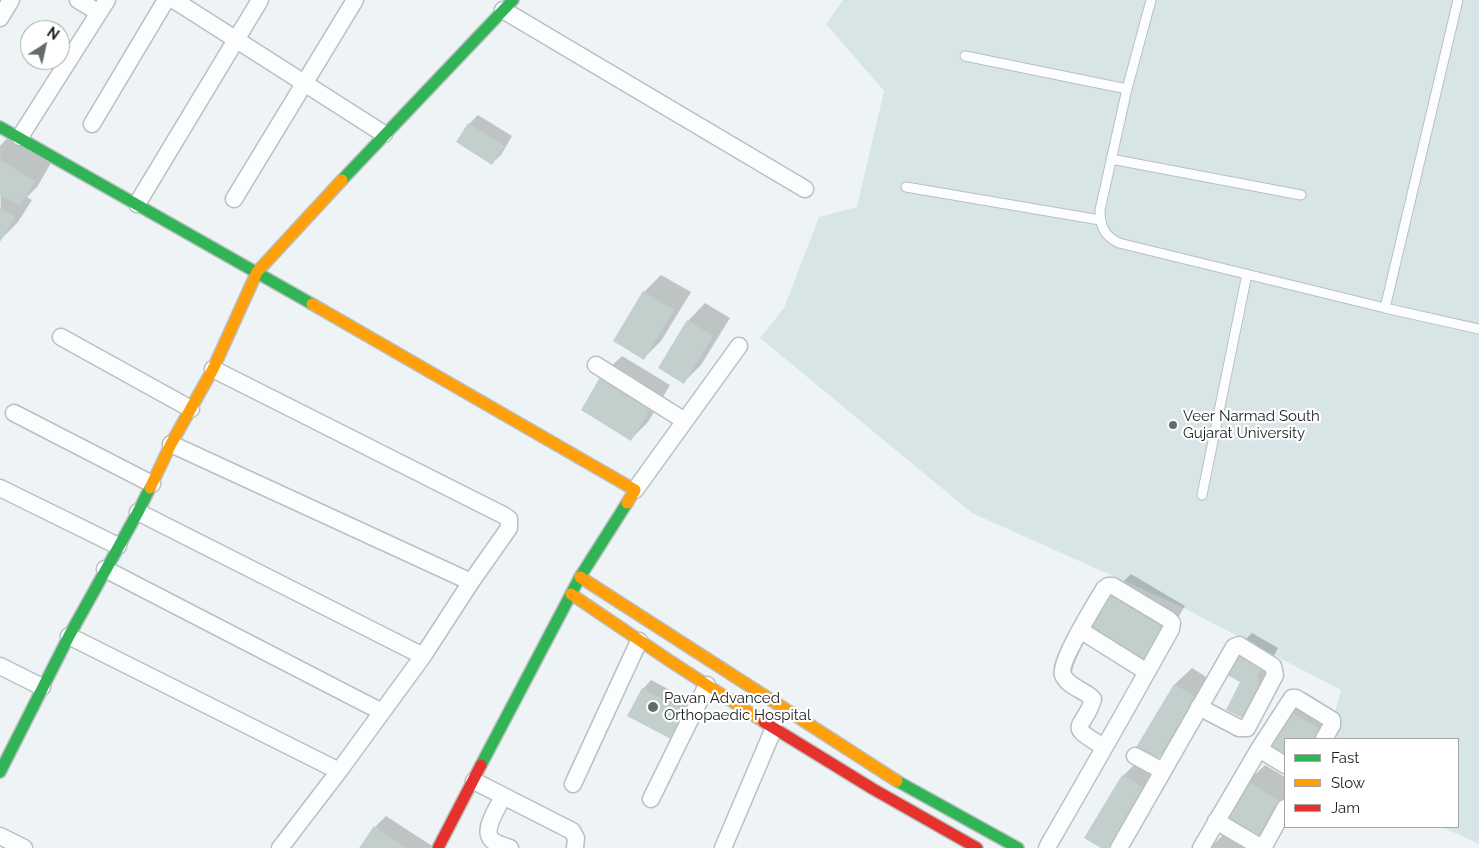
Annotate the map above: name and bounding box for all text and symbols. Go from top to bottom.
north arrow [20,20,70,70]
text: N [44,24,62,43]
place label: Veer Narmad South Gujarat University [1183,407,1320,442]
marker: Veer Narmad South Gujarat University [1167,419,1179,431]
place label: Pavan Advanced Orthopaedic Hospital [664,689,811,724]
marker: Pavan Advanced Orthopaedic Hospital [646,700,660,714]
legend [1284,738,1459,828]
text: Fast [1331,749,1359,767]
text: Slow [1331,774,1365,792]
text: Jam [1331,799,1360,817]

